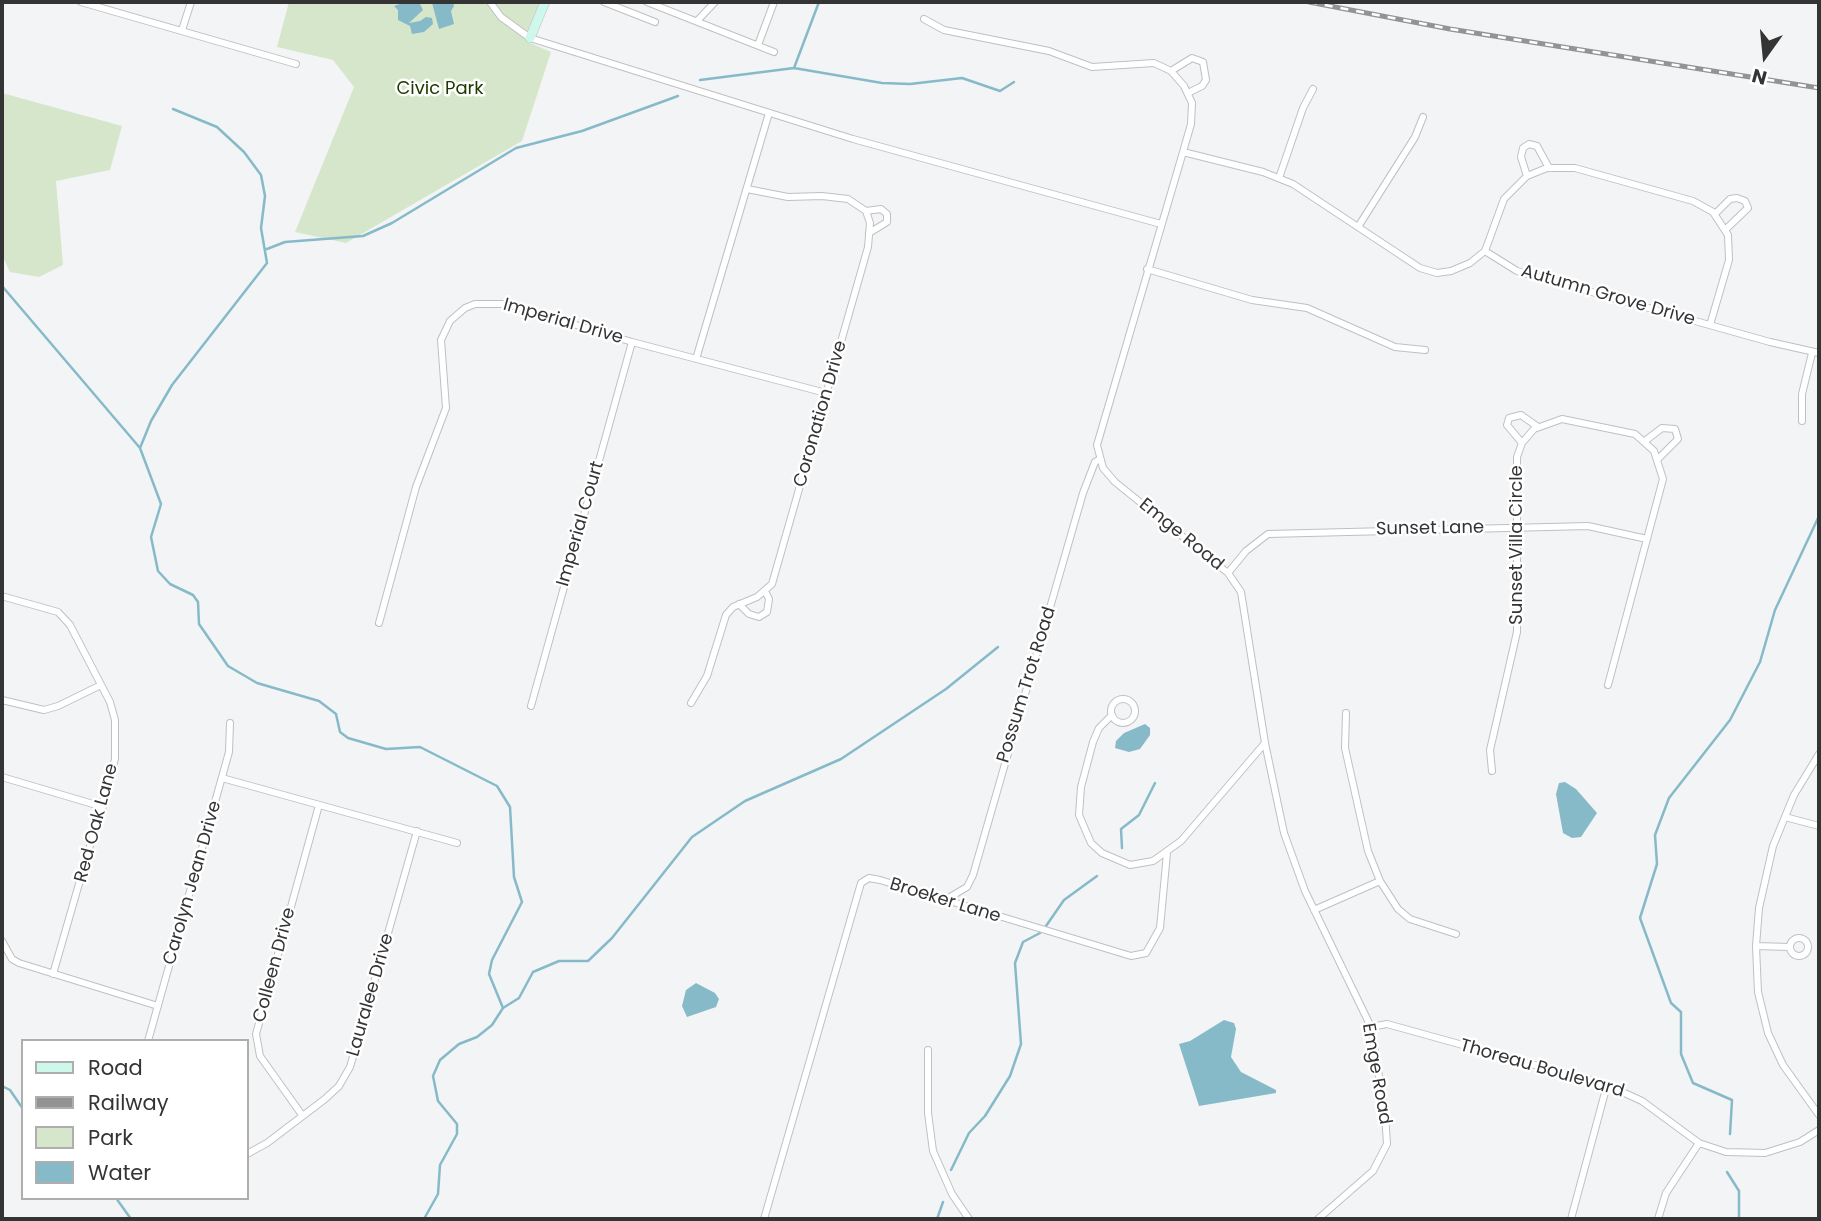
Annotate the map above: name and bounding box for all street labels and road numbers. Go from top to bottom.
street label: Autumn Grove Drive [1519,261,1697,331]
street label: Imperial Drive [500,295,626,349]
street label: Coronation Drive [790,338,852,490]
street label: Imperial Court [553,459,609,589]
street label: Sunset Villa Circle [1506,465,1528,625]
street label: Emge Road [1134,494,1228,576]
street label: Sunset Lane [1376,517,1484,541]
street label: Possum Trot Road [993,605,1061,765]
street label: Red Oak Lane [71,761,123,885]
street label: Carolyn Jean Drive [159,799,227,967]
street label: Broeker Lane [887,874,1003,928]
street label: Colleen Drive [249,905,301,1025]
street label: Lauralee Drive [343,931,399,1059]
street label: Emge Road [1356,1022,1396,1126]
street label: Thoreau Boulevard [1457,1035,1627,1103]

